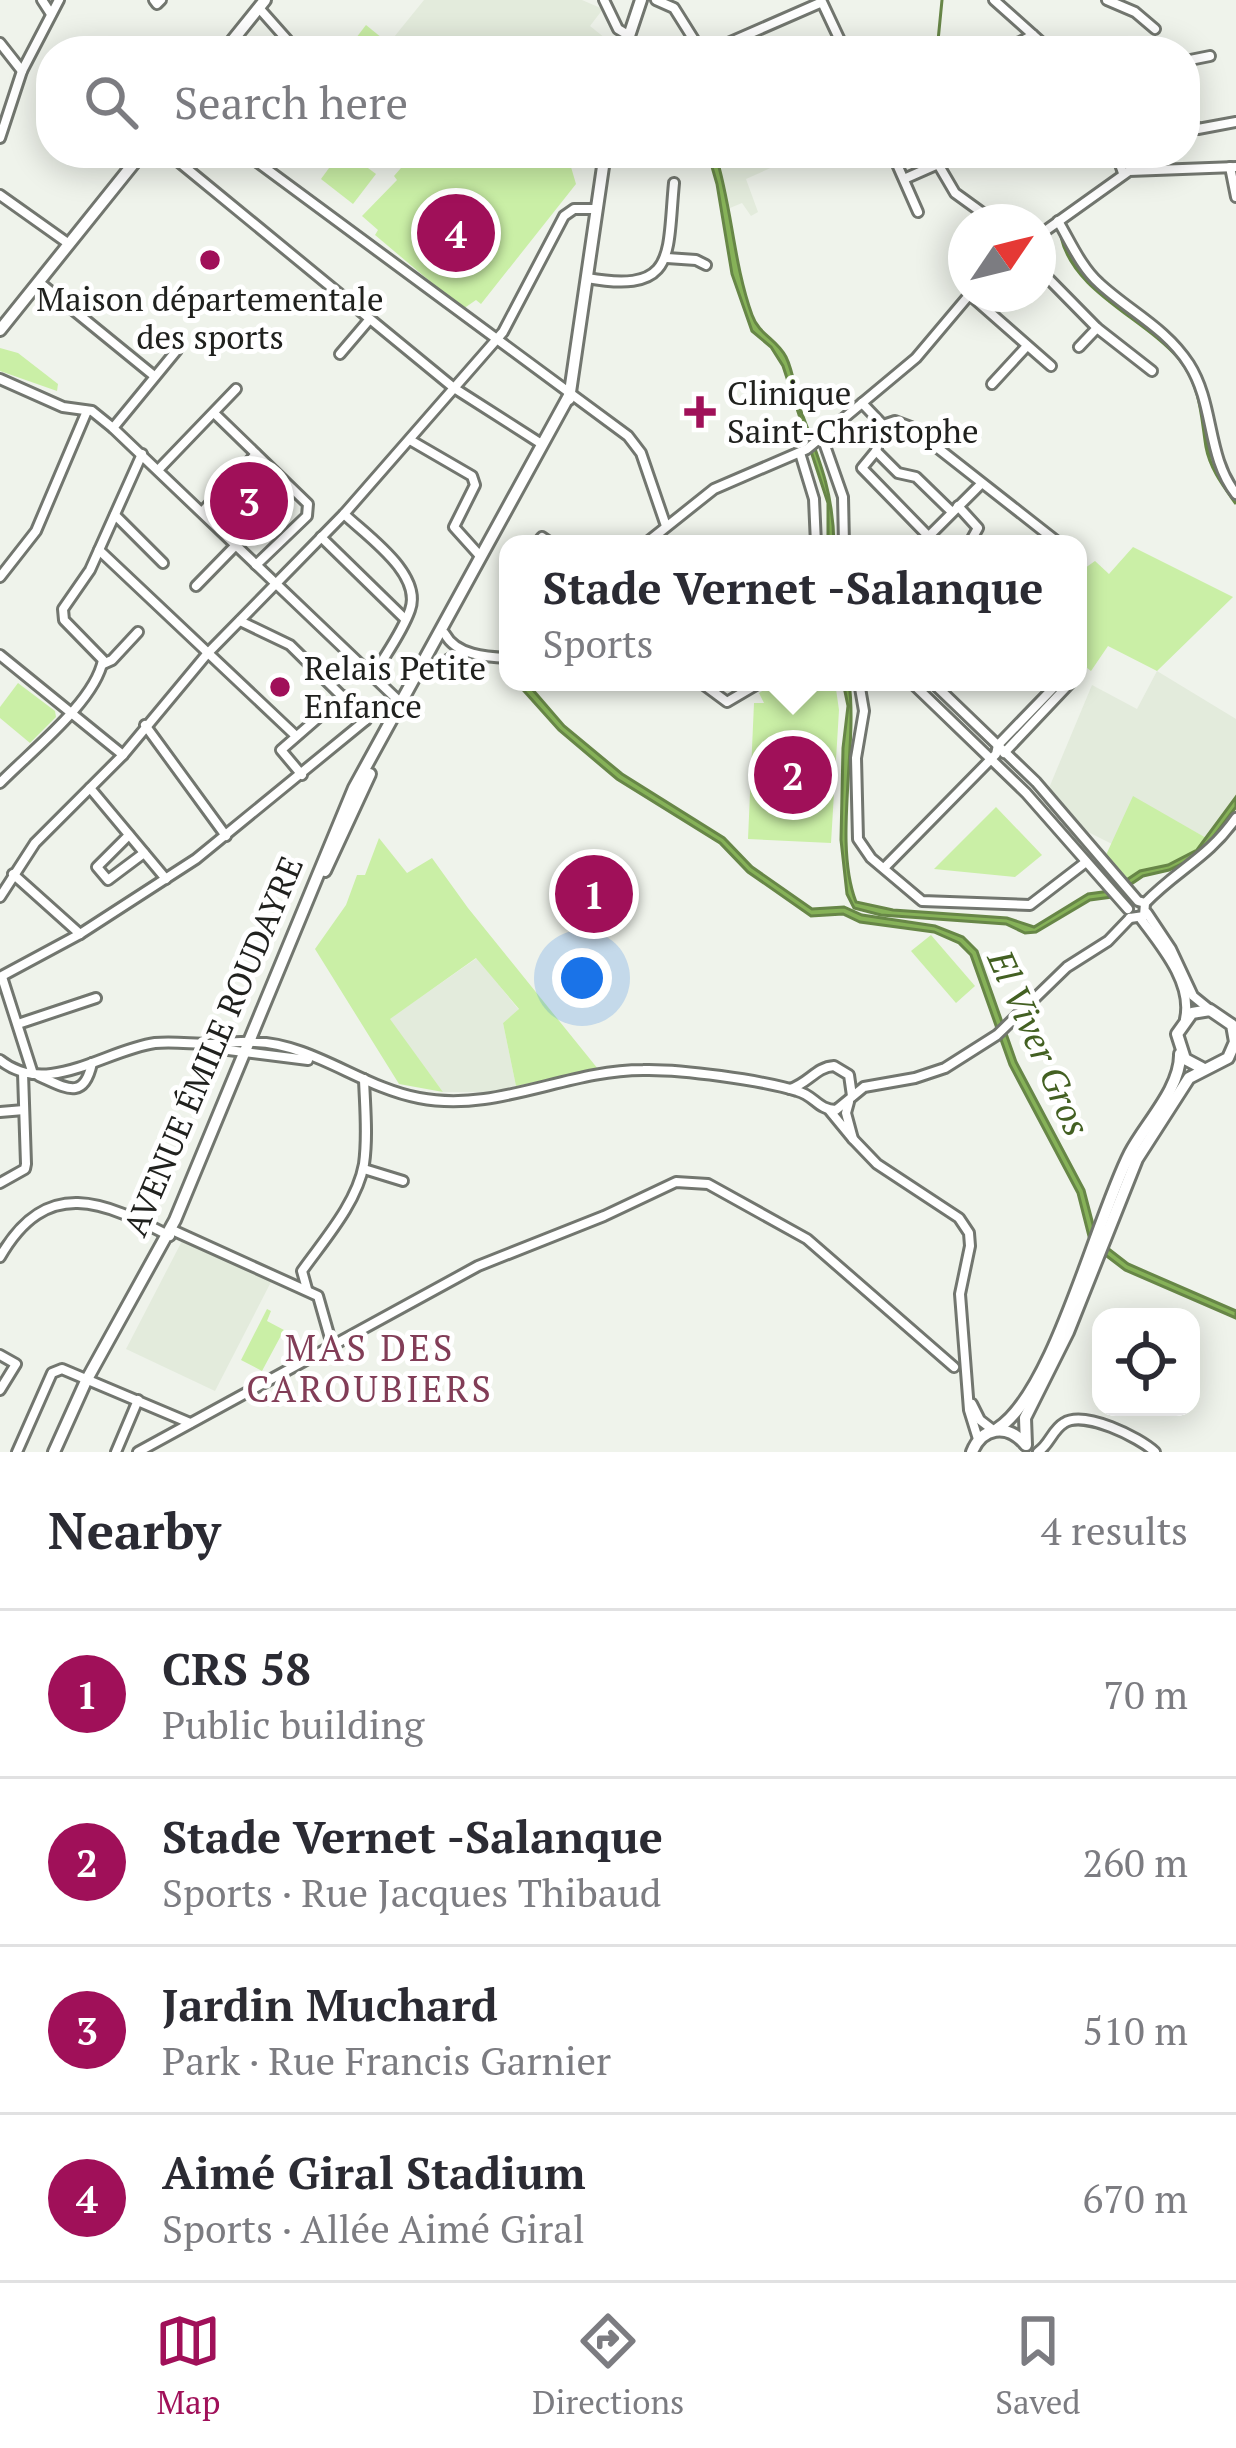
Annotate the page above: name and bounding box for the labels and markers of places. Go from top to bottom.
pin: 4 [417,188,495,278]
marker: Maison départementale des sports [197,247,223,273]
place label: Maison départementale des sports [36,277,384,358]
place label: Clinique Saint-Christophe [727,371,979,452]
marker: Clinique Saint-Christophe [684,396,716,428]
pin: 3 [210,456,288,546]
place label: Relais Petite Enfance [304,646,486,727]
marker: Relais Petite Enfance [267,674,293,700]
pin: 2 [754,730,832,820]
pin: 1 [555,849,633,939]

